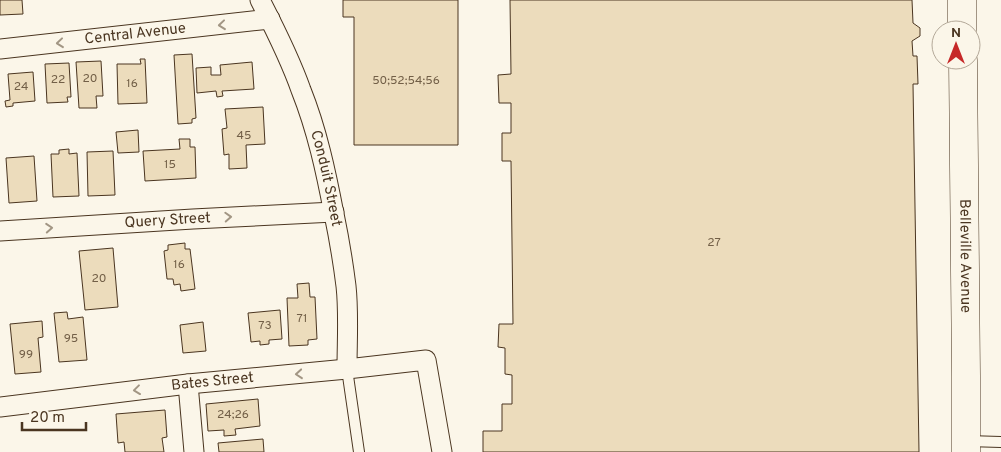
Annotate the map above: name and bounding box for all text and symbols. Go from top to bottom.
street label: Central Avenue [84,19,187,49]
one-way arrow [217,19,225,30]
north arrow [931,20,981,70]
text: N [951,25,961,42]
one-way arrow [56,37,64,48]
house number: 20 [82,71,98,87]
house number: 22 [51,72,65,88]
house number: 50;52;54;56 [372,73,440,89]
house number: 16 [126,76,138,92]
house number: 24 [14,79,28,95]
house number: 45 [237,128,251,144]
street label: Conduit Street [306,128,346,228]
house number: 15 [164,157,176,173]
street label: Belleville Avenue [955,199,975,313]
street label: Query Street [124,209,211,233]
one-way arrow [225,212,233,223]
one-way arrow [45,222,53,233]
house number: 27 [707,235,721,251]
house number: 16 [173,257,185,273]
house number: 20 [91,271,107,287]
house number: 71 [297,311,307,327]
house number: 73 [258,318,272,334]
house number: 95 [64,331,78,347]
house number: 99 [19,347,33,363]
street label: Bates Street [170,368,255,395]
one-way arrow [294,368,302,379]
one-way arrow [133,384,141,395]
scale bar [22,400,86,432]
house number: 24;26 [217,407,249,423]
text: 20 m [30,409,65,428]

